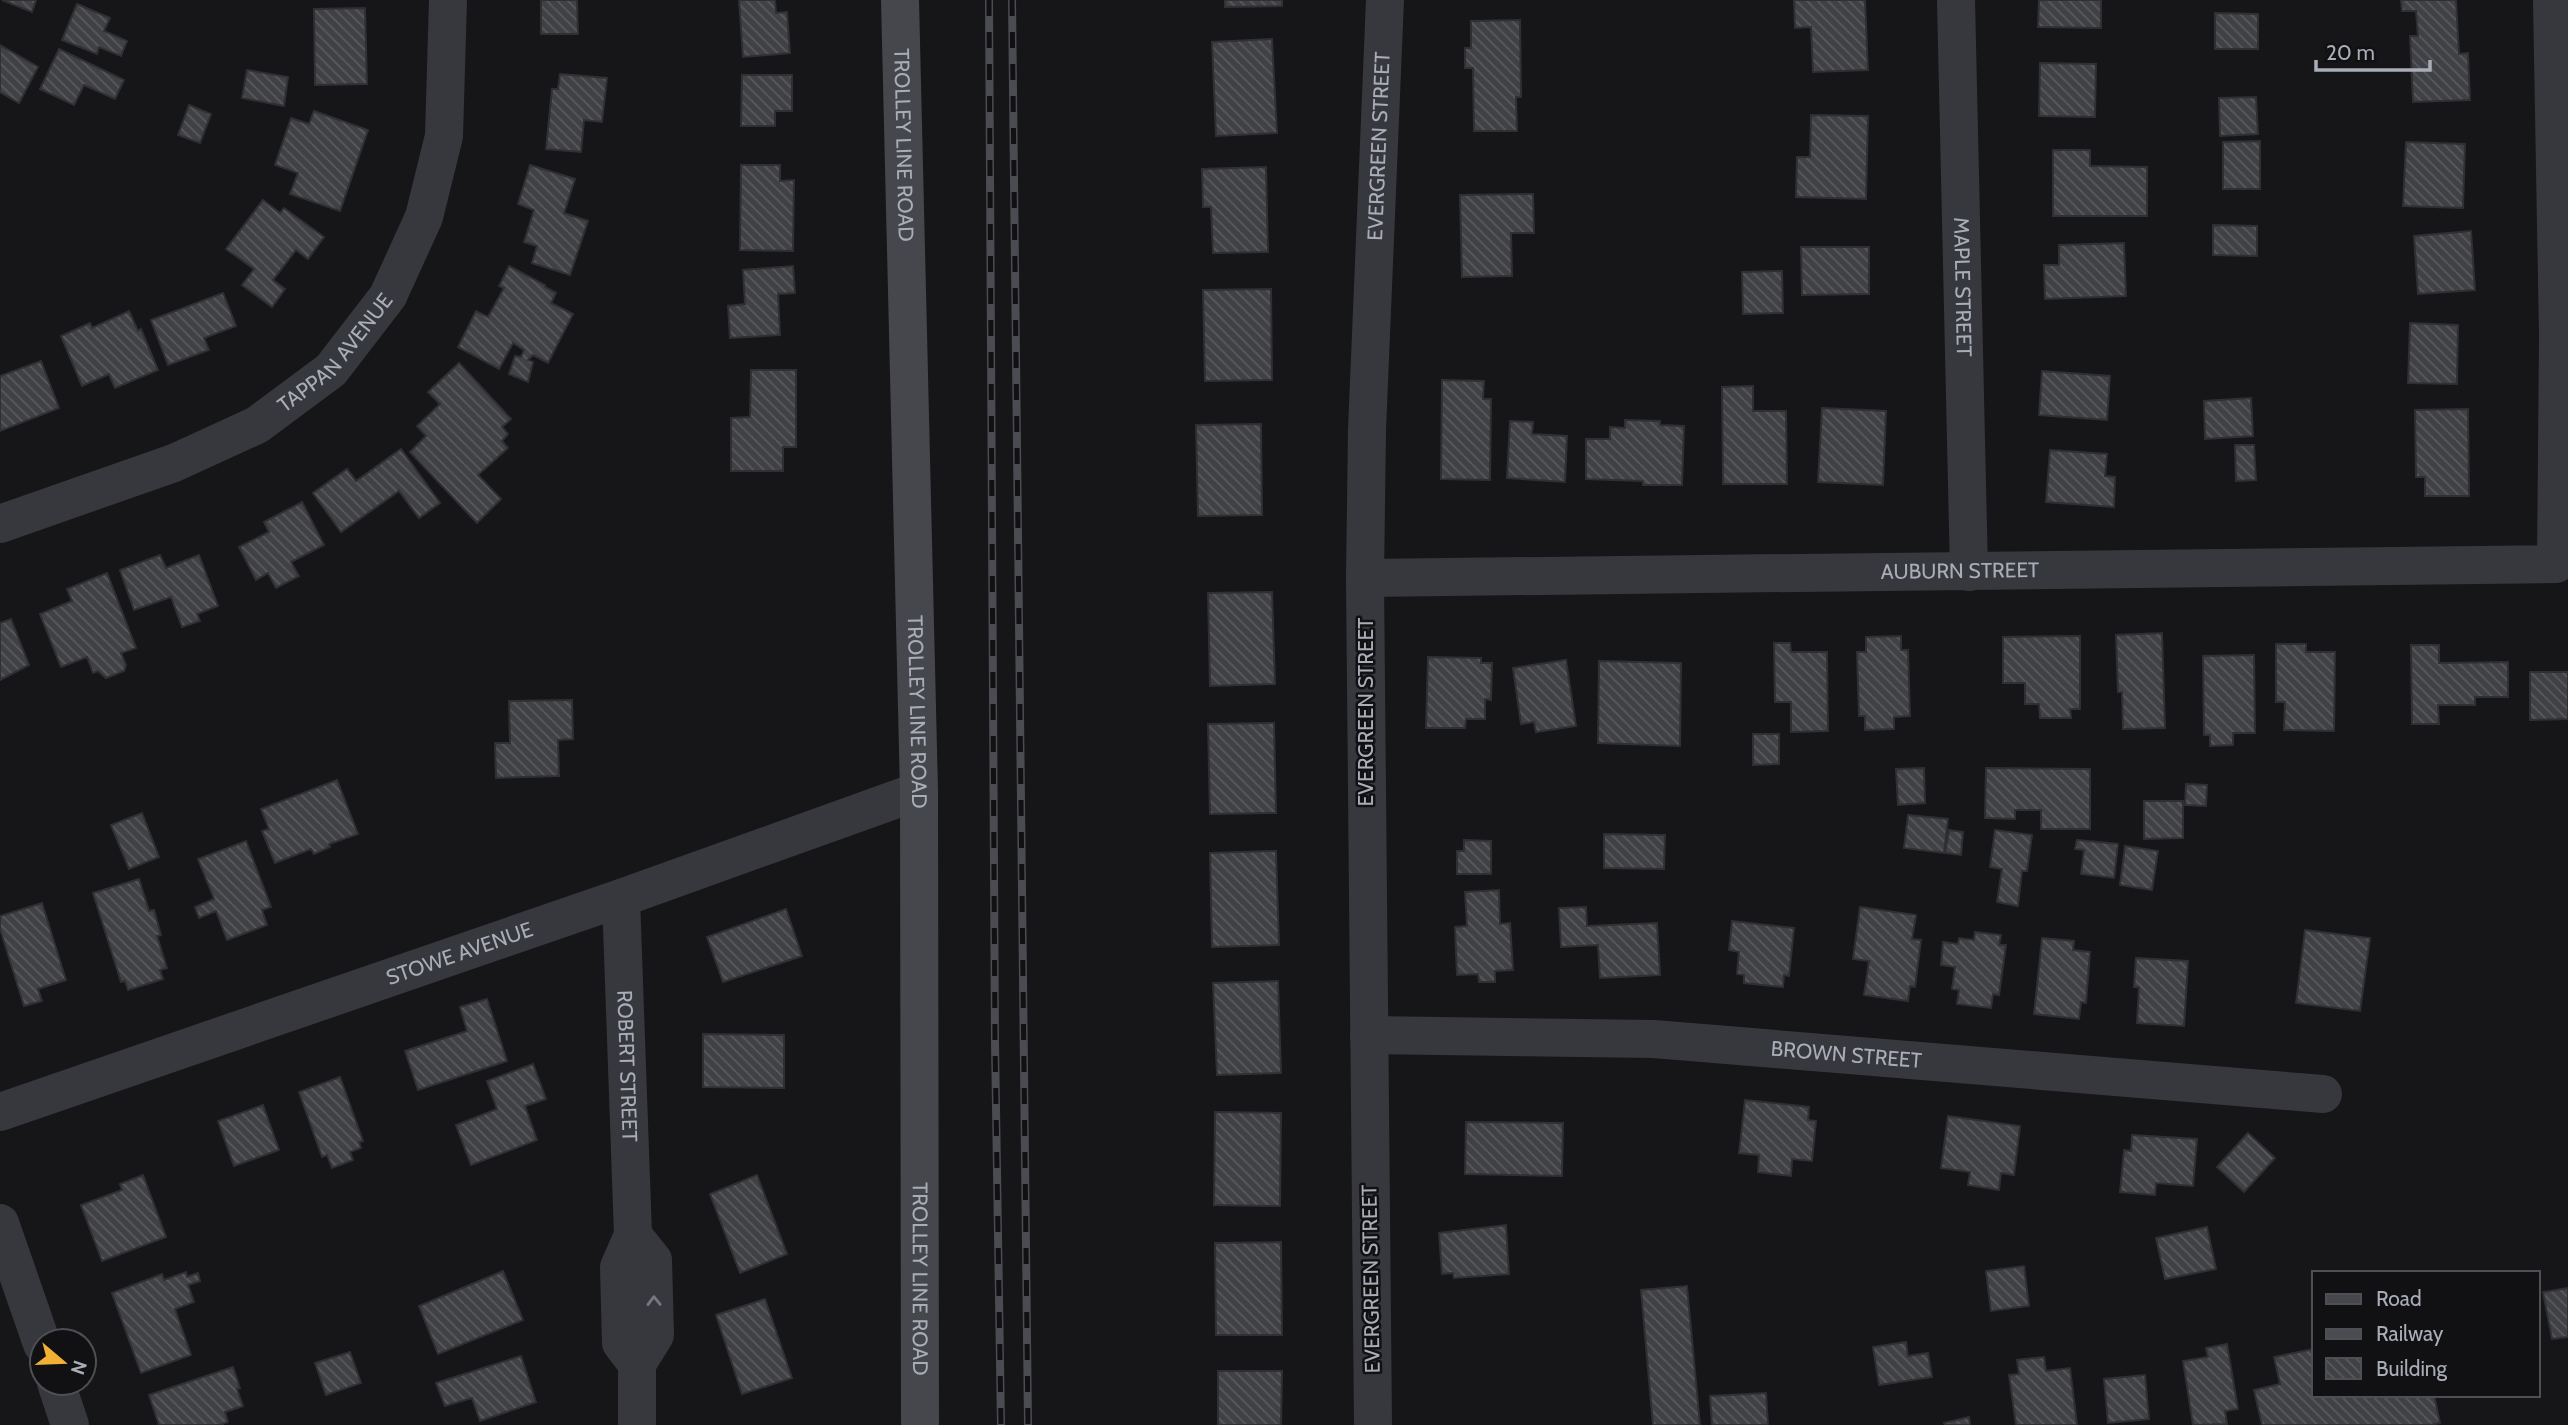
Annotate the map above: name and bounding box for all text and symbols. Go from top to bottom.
scale bar [2316,28,2430,72]
text: 20 m [2326,40,2375,65]
street label: TROLLEY LINE ROAD [889,48,919,242]
street label: EVERGREEN STREET [1362,51,1395,241]
street label: MAPLE STREET [1949,217,1977,357]
street label: TAPPAN AVENUE [273,288,398,417]
street label: AUBURN STREET [1881,557,2039,584]
street label: TROLLEY LINE ROAD [903,615,932,808]
street label: EVERGREEN STREET [1353,618,1378,806]
street label: STOWE AVENUE [383,916,536,990]
street label: ROBERT STREET [612,989,643,1142]
street label: BROWN STREET [1770,1036,1923,1073]
street label: TROLLEY LINE ROAD [908,1182,933,1375]
street label: EVERGREEN STREET [1356,1184,1385,1374]
legend [2312,1271,2540,1397]
text: Road [2376,1286,2422,1311]
one-way arrow [647,1295,662,1306]
text: Railway [2376,1321,2444,1346]
north arrow [28,1327,98,1397]
text: Building [2376,1356,2448,1381]
text: N [66,1357,92,1377]

